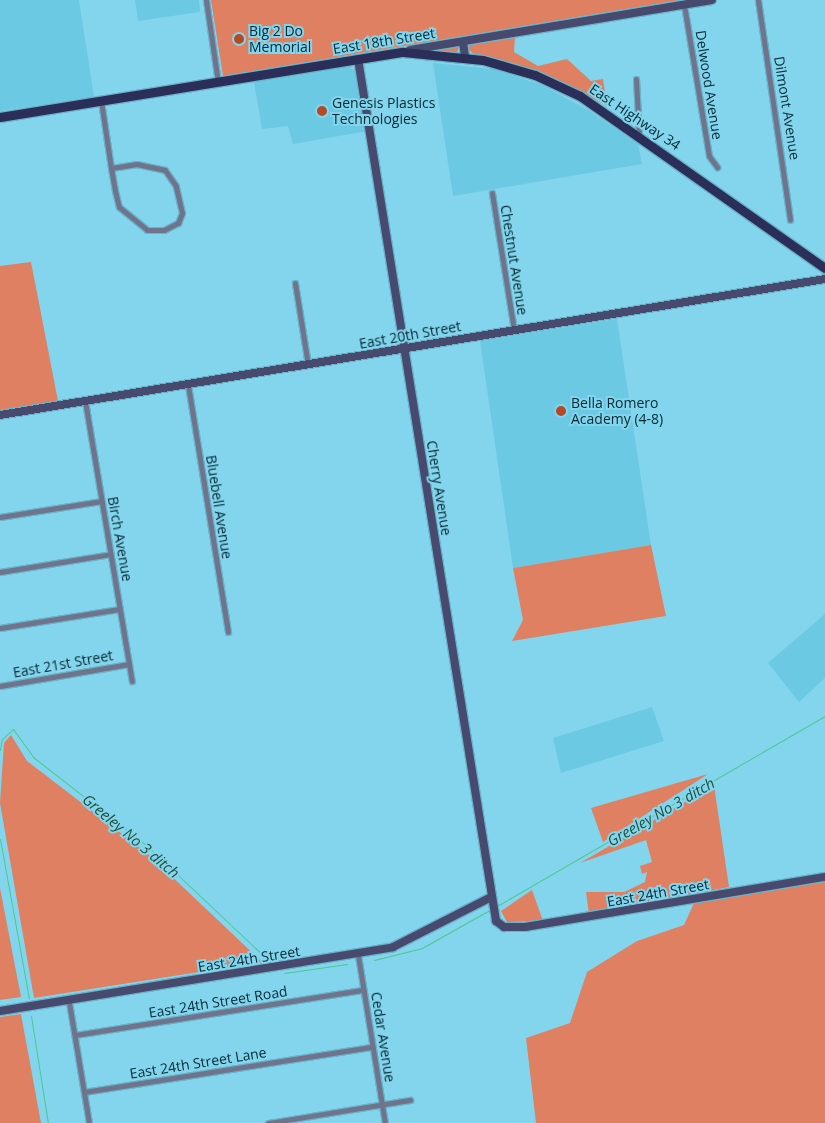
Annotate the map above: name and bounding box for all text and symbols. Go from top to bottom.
place label: Big 2 Do Memorial [249,23,311,56]
street label: East 18th Street [332,25,436,57]
street label: Delwood Avenue [692,29,726,141]
marker: Big 2 Do Memorial [233,33,245,45]
street label: Dilmont Avenue [771,55,803,161]
street label: East Highway 34 [586,80,684,154]
place label: Genesis Plastics Technologies [332,95,435,128]
marker: Genesis Plastics Technologies [316,105,328,117]
street label: Chestnut Avenue [497,204,531,316]
street label: East 20th Street [358,318,462,352]
place label: Bella Romero Academy (4-8) [571,395,663,428]
marker: Bella Romero Academy (4-8) [555,405,567,417]
street label: Cherry Avenue [423,439,455,537]
street label: Bluebell Avenue [202,454,236,560]
street label: Birch Avenue [104,495,136,583]
street label: East 21st Street [12,647,114,681]
water label: Greeley No 3 ditch [604,774,718,850]
water label: Greeley No 3 ditch [79,790,183,882]
street label: East 24th Street [606,876,710,910]
street label: East 24th Street [197,943,301,975]
street label: East 24th Street Road [147,983,289,1021]
street label: Cedar Avenue [368,991,398,1083]
street label: East 24th Street Lane [128,1044,268,1082]

